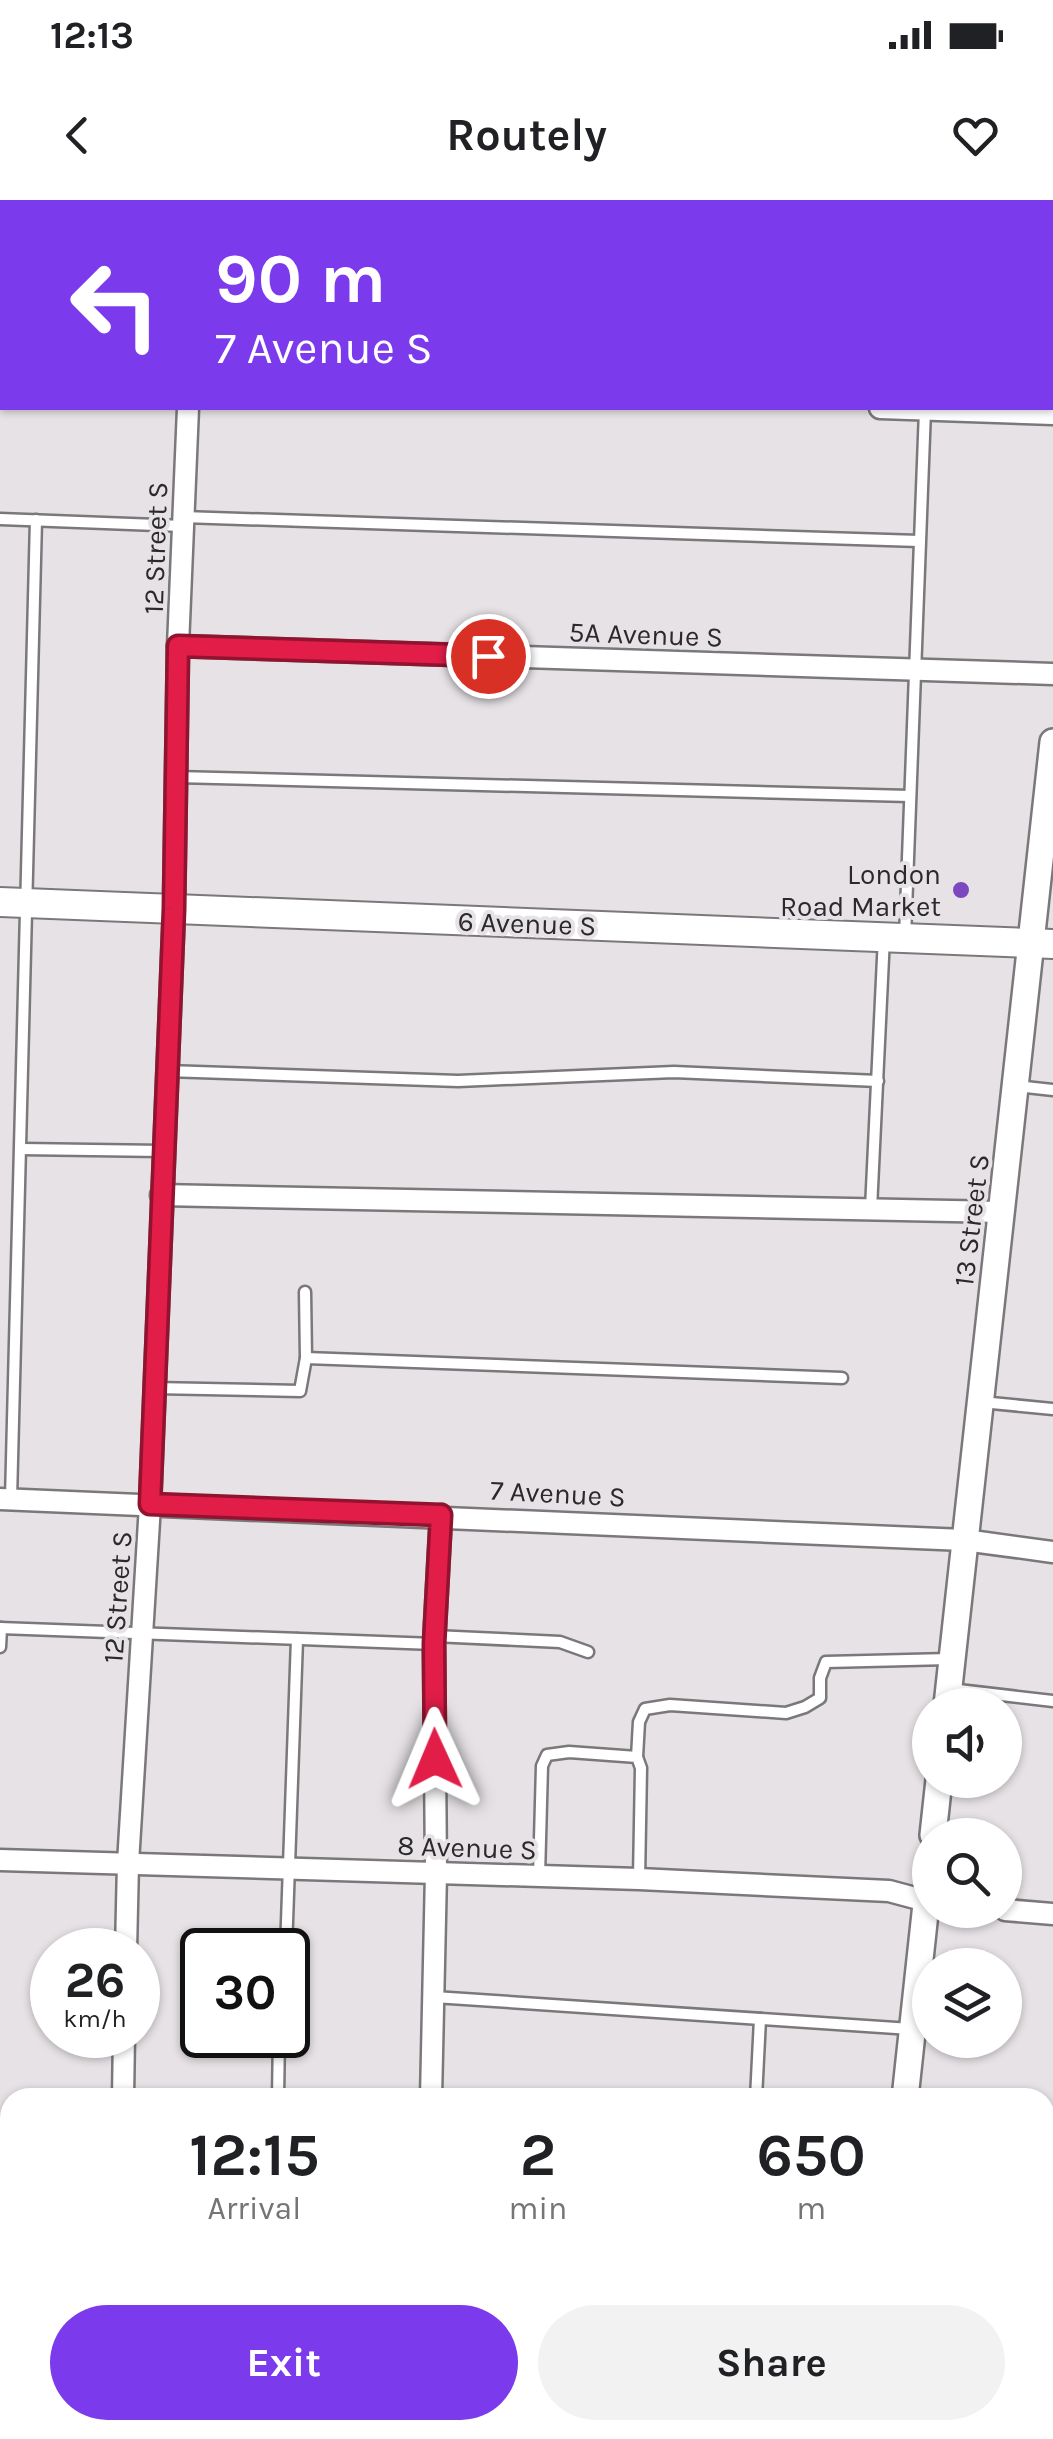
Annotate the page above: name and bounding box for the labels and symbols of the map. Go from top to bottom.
street label: 12 Street S [137,481,174,615]
pin [446,614,531,699]
street label: 5A Avenue S [568,615,724,654]
place label: London Road Market [780,858,941,923]
marker: London Road Market [950,879,972,901]
street label: 6 Avenue S [457,905,597,942]
street label: 13 Street S [947,1152,996,1288]
street label: 7 Avenue S [489,1473,627,1514]
street label: 12 Street S [96,1530,139,1664]
position arrow [383,1707,487,1811]
street label: 8 Avenue S [397,1829,537,1866]
speed limit sign: 30 [180,1928,310,2058]

